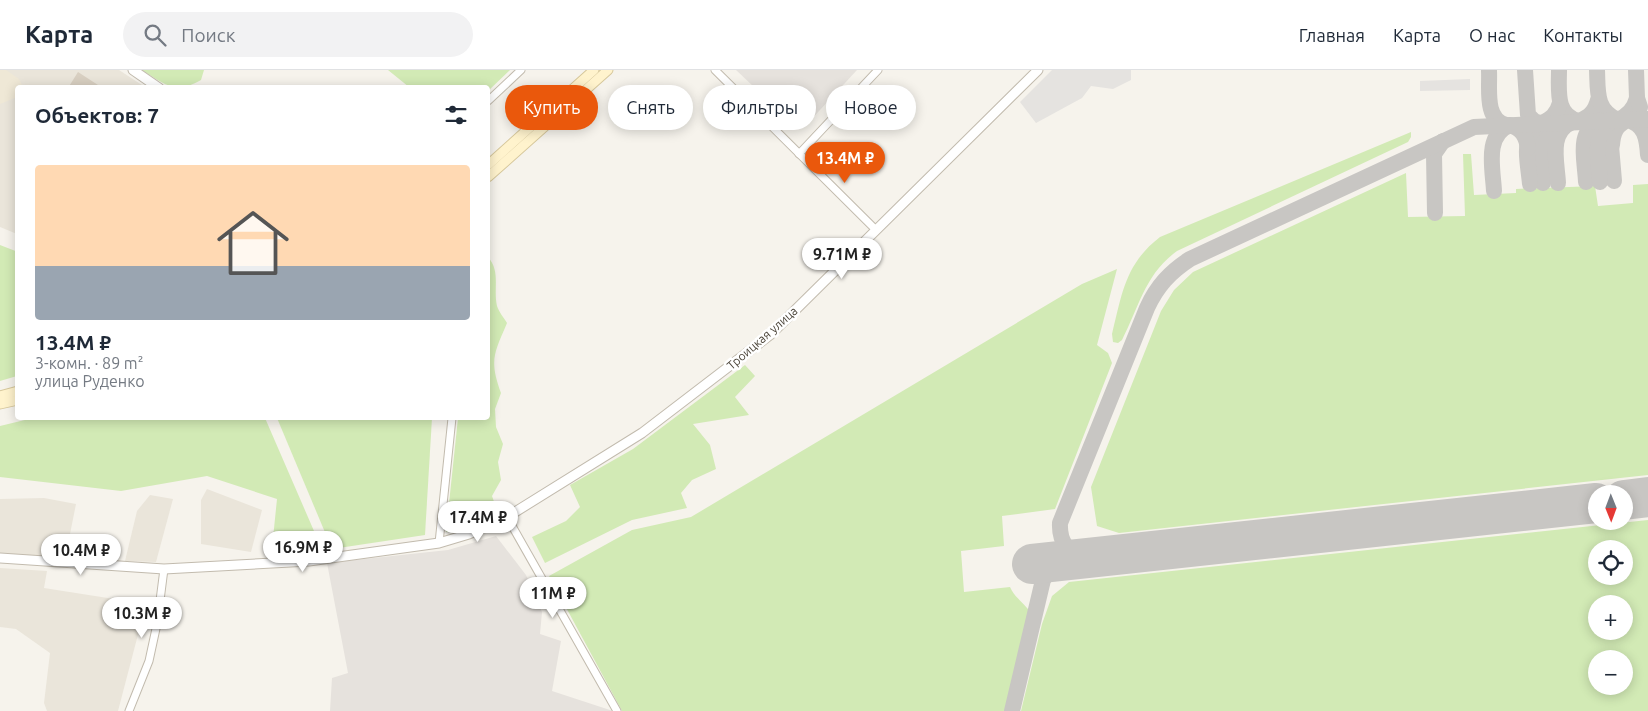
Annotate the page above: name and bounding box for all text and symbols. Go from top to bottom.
search box [123,12,473,57]
text: Карта [25,21,93,48]
icon: search [141,21,169,49]
text: Поиск [181,24,235,46]
text: Главная [1299,25,1365,45]
text: Карта [1393,25,1441,45]
text: О нас [1469,25,1515,45]
text: Контакты [1543,25,1623,45]
chip: Купить [505,85,598,130]
chip: Снять [608,85,693,130]
chip: Фильтры [703,85,816,130]
chip: Новое [826,85,916,130]
icon: filters [442,101,470,129]
text: Объектов: 7 [35,103,159,127]
pin: 13.4M ₽ [799,142,891,184]
text: 13.4M ₽ [816,149,874,167]
icon: home [208,198,298,288]
pin: 9.71M ₽ [796,238,888,280]
text: 9.71M ₽ [813,245,871,263]
street label: Троицкая улица [724,304,800,372]
text: 13.4M ₽ [35,330,111,354]
text: 3-комн. · 89 m² [35,354,143,372]
text: улица Руденко [35,372,145,390]
north arrow [1588,485,1632,530]
map controls [1588,485,1633,695]
pin: 17.4M ₽ [432,500,524,543]
text: 17.4M ₽ [449,508,507,526]
pin: 16.9M ₽ [257,530,349,573]
pin: 10.4M ₽ [35,534,127,576]
text: 16.9M ₽ [274,538,332,556]
button: locate [1588,540,1633,585]
text: 10.4M ₽ [52,541,110,559]
pin: 11M ₽ [518,576,588,619]
text: 11M ₽ [530,584,576,602]
button: + [1588,595,1633,640]
pin: 10.3M ₽ [96,596,188,639]
text: 10.3M ₽ [113,604,171,622]
button: − [1588,650,1633,695]

